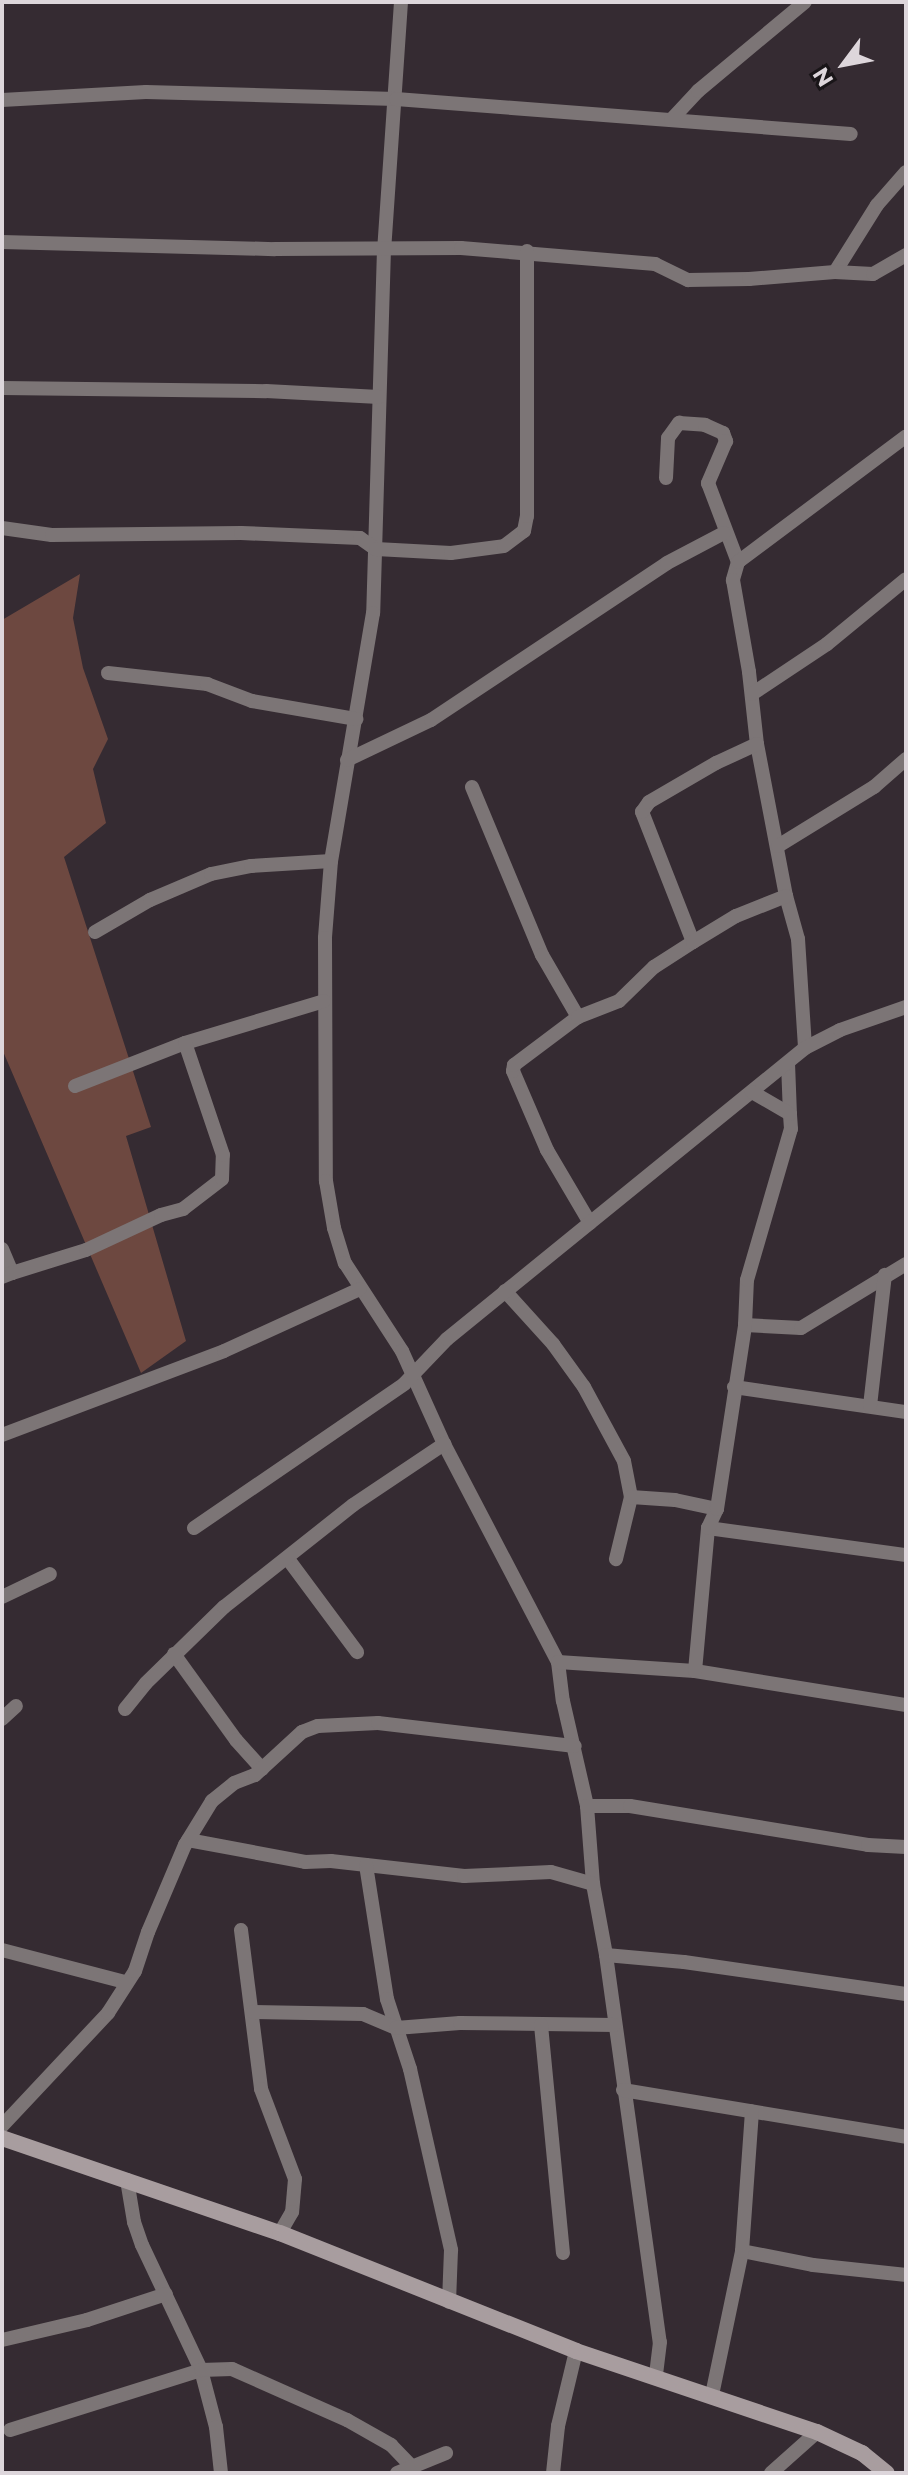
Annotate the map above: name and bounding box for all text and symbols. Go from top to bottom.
north arrow [804,24,884,104]
text: N [807,62,839,92]

